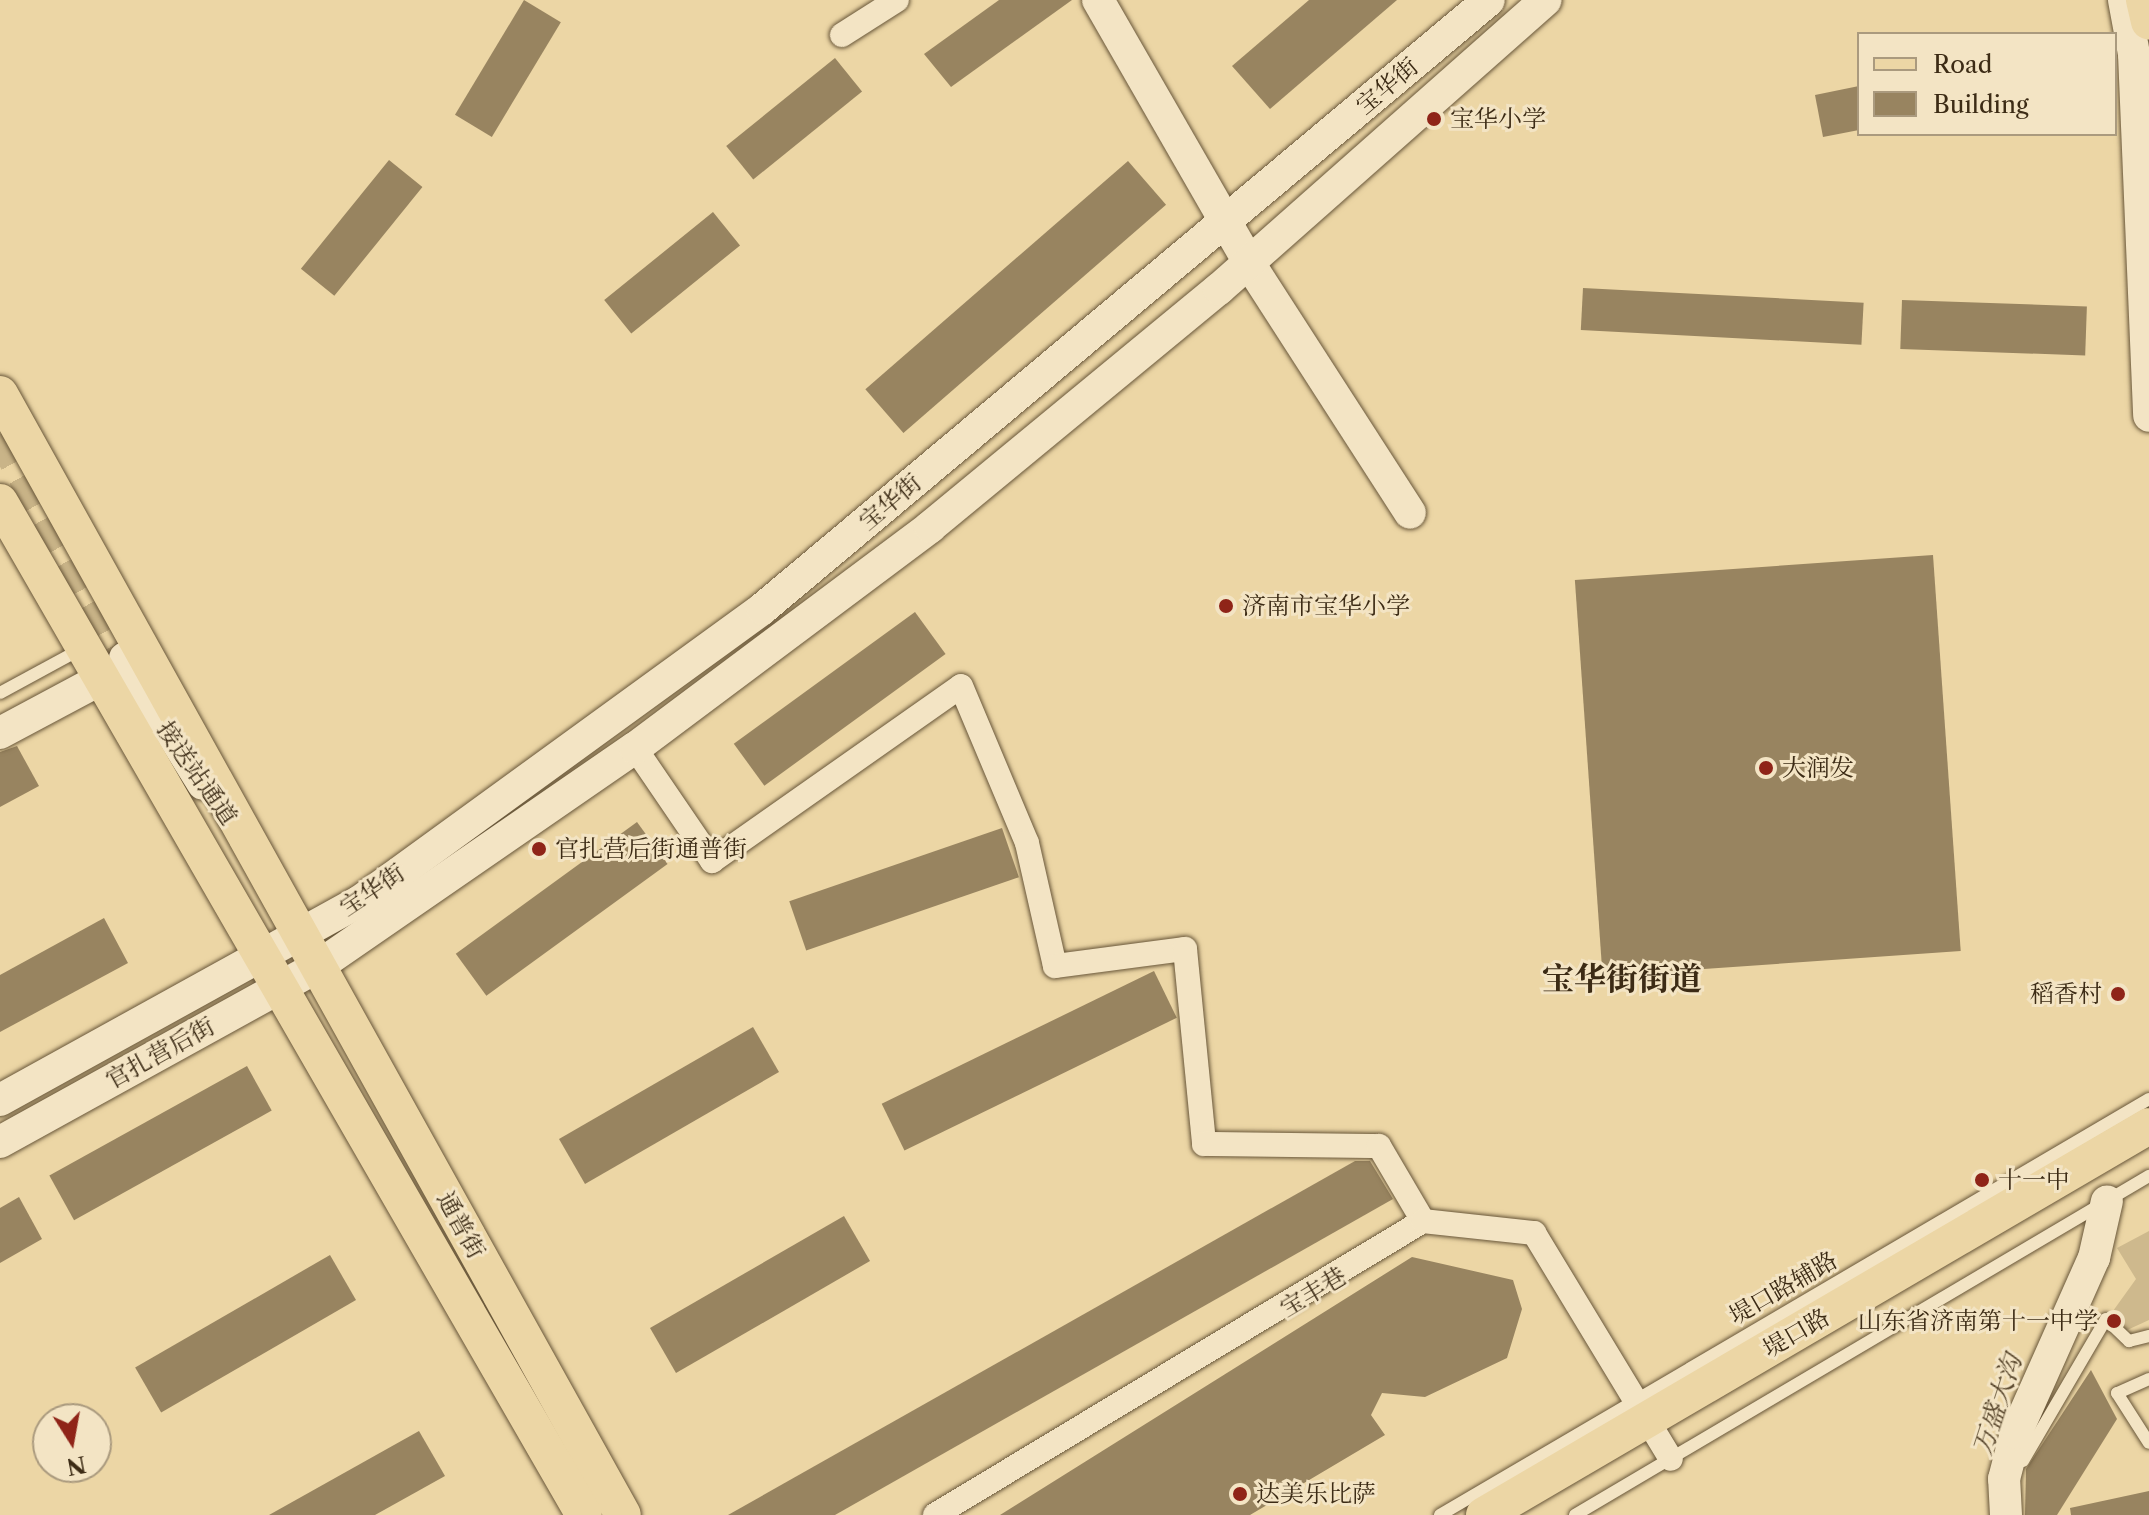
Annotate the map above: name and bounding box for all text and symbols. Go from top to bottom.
legend [1857,32,2117,136]
text: Road [1933,50,1992,79]
street label: 宝华街 [1350,52,1424,120]
text: Building [1933,90,2029,119]
place label: 宝华小学 [1450,105,1546,133]
marker: 宝华小学 [1425,110,1443,128]
street label: 宝华街 [853,468,927,536]
place label: 济南市宝华小学 [1242,592,1410,620]
marker: 济南市宝华小学 [1217,597,1235,615]
street label: 接送站通道 [151,716,243,830]
place label: 大润发 [1782,754,1854,782]
marker: 大润发 [1757,759,1775,777]
place label: 官扎营后街通普街 [555,835,747,863]
marker: 官扎营后街通普街 [530,840,548,858]
street label: 宝华街 [334,858,410,922]
district label: 宝华街街道 [1542,960,1702,998]
place label: 稻香村 [2030,980,2102,1008]
marker: 稻香村 [2109,985,2127,1003]
street label: 官扎营后街 [101,1011,219,1095]
place label: 十一中 [1998,1166,2070,1194]
marker: 十一中 [1973,1171,1991,1189]
street label: 通普街 [431,1187,491,1263]
street label: 堤口路辅路 [1724,1246,1842,1330]
street label: 宝丰巷 [1275,1261,1351,1323]
street label: 堤口路 [1758,1303,1834,1363]
place label: 山东省济南第十一中学 [1858,1307,2098,1335]
marker: 山东省济南第十一中学 [2105,1312,2123,1330]
water label: 万盛大沟 [1967,1351,2029,1459]
north arrow [32,1403,112,1483]
text: N [64,1450,88,1480]
place label: 达美乐比萨 [1256,1480,1376,1508]
marker: 达美乐比萨 [1231,1485,1249,1503]

